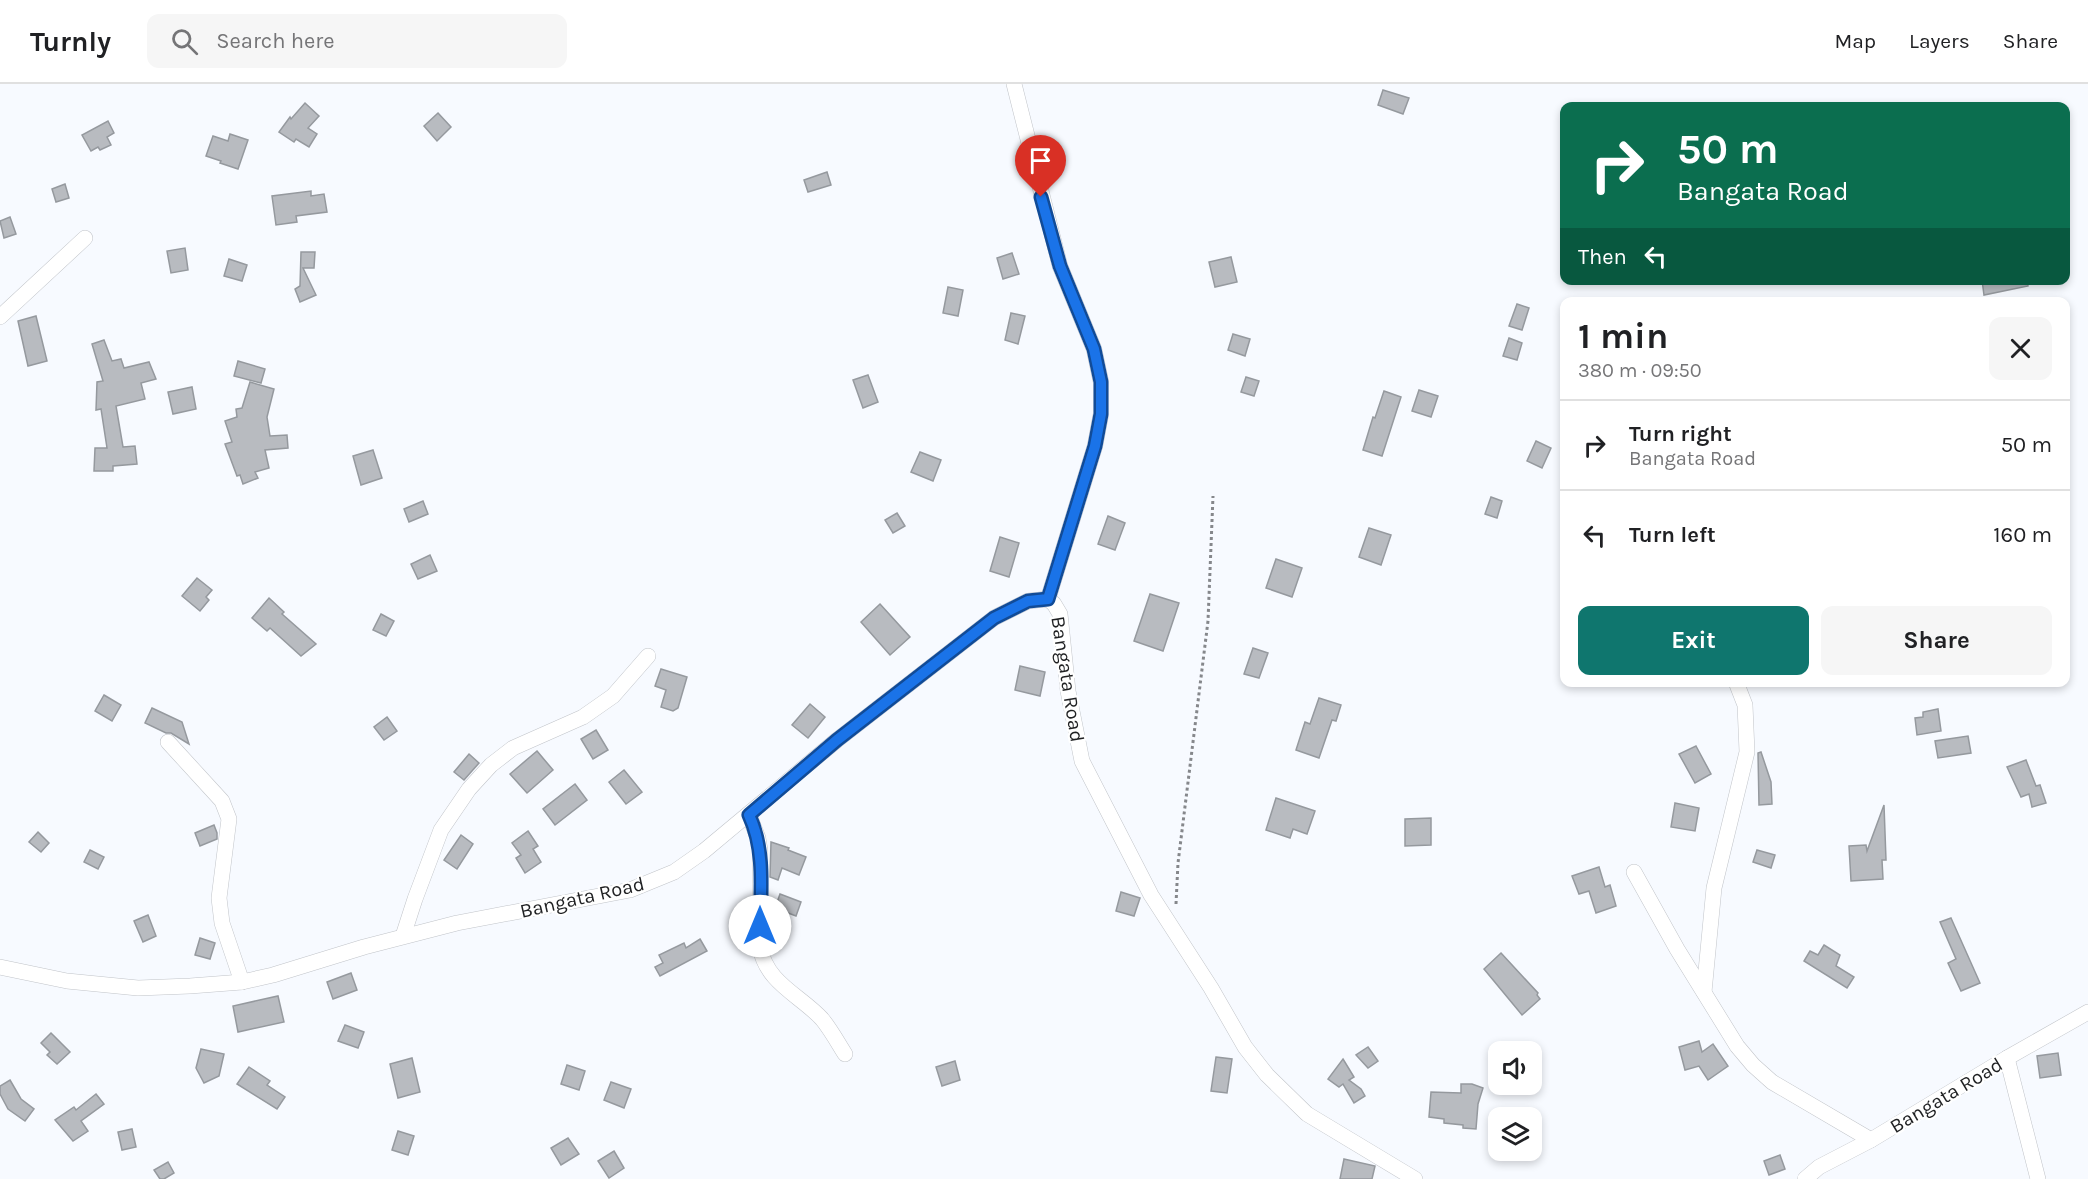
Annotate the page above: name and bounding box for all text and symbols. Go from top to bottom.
search box [147,14,567,68]
text: Turnly [30,25,111,58]
icon: search [168,25,201,58]
text: Search here [216,28,335,54]
text: Map [1834,29,1876,53]
text: Layers [1909,29,1970,53]
text: Share [2003,29,2058,53]
text: 50 m [1677,124,1779,174]
icon: right [1578,126,1656,204]
pin [1015,135,1066,197]
icon: arrive [1024,144,1057,177]
text: Bangata Road [1677,175,1849,207]
icon: left [1639,240,1672,273]
text: Then [1578,244,1627,270]
text: 1 min [1578,315,1668,357]
button: close [1989,317,2052,380]
text: 380 m · 09:50 [1578,359,1702,382]
text: Turn right [1629,421,1732,447]
icon: right [1578,429,1611,462]
text: 50 m [2001,432,2052,458]
text: Bangata Road [1629,447,1756,470]
icon: left [1578,519,1611,552]
text: Turn left [1629,522,1716,548]
text: 160 m [1993,522,2052,548]
button: Exit [1578,606,1809,675]
button: Share [1821,606,2052,675]
street label: Bangata Road [1046,614,1089,744]
street label: Bangata Road [518,872,647,923]
position arrow [728,894,792,958]
map controls [1488,1041,1542,1161]
button: sound [1488,1041,1542,1095]
street label: Bangata Road [1886,1053,2007,1138]
button: layers [1488,1107,1542,1161]

